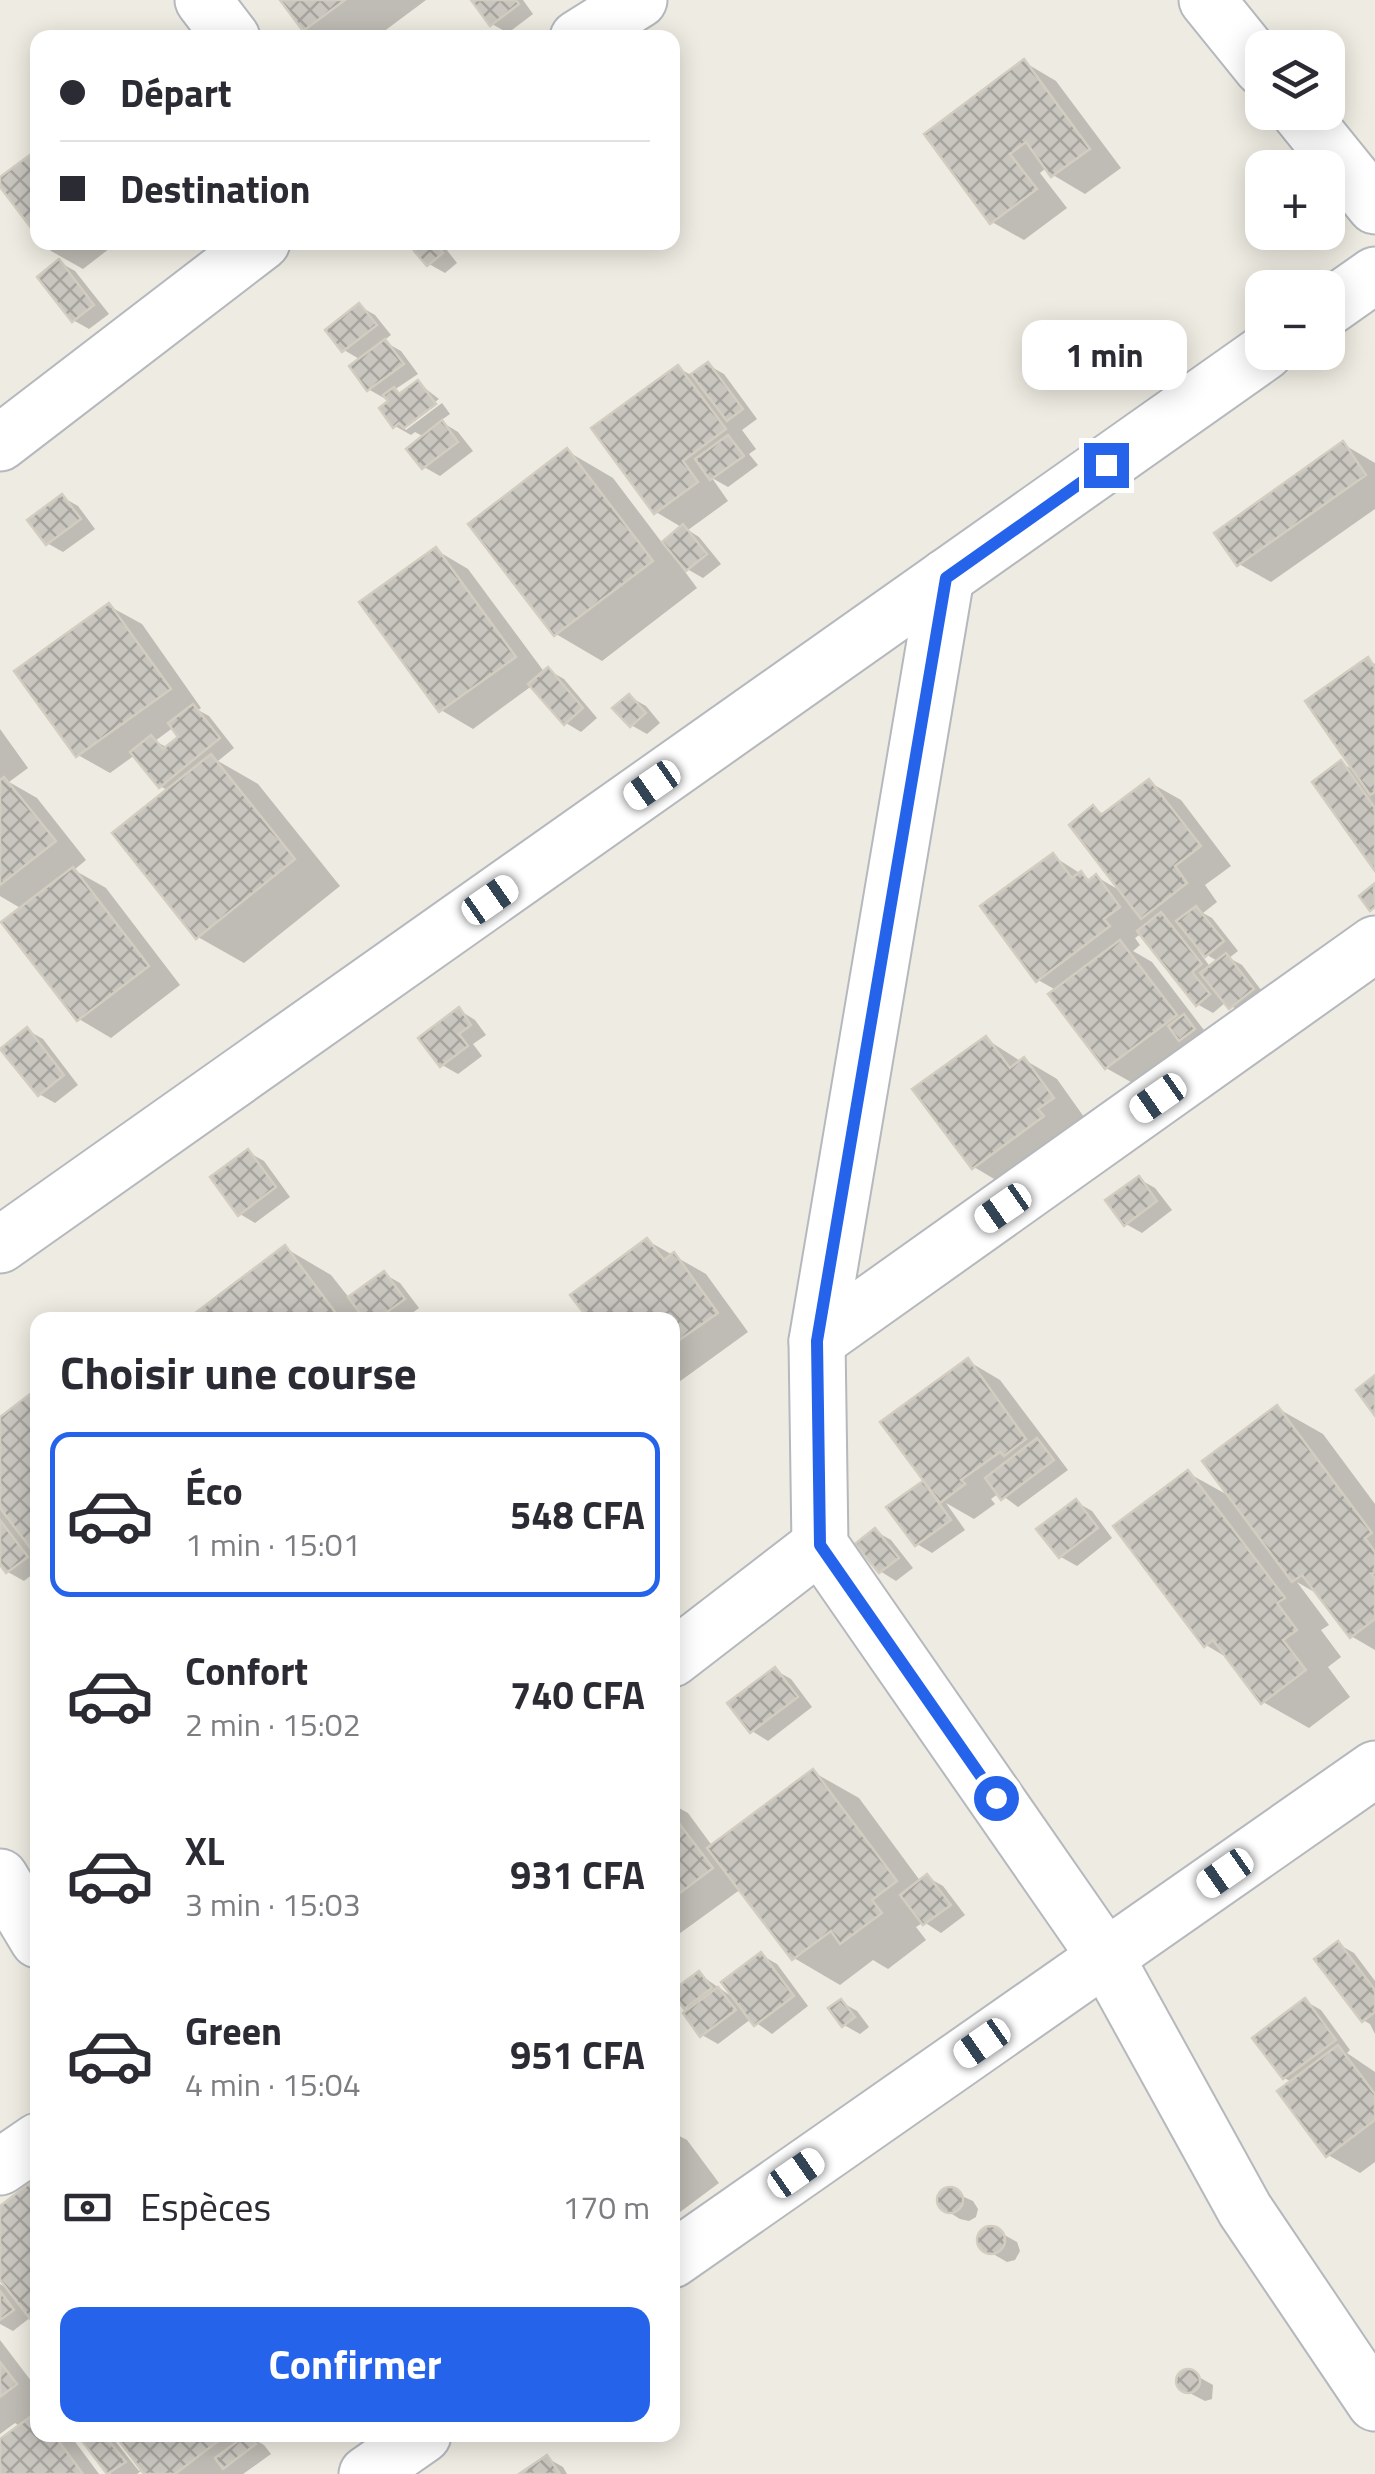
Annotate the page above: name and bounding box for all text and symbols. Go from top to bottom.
map controls [1245,30,1345,370]
button: layers [1245,30,1345,130]
text: Départ [120,64,232,122]
button: + [1245,150,1345,250]
text: Destination [120,160,311,218]
button: − [1245,270,1345,370]
callout: 1 min [1024,320,1188,390]
text: 1 min [1066,331,1143,379]
route end [1084,443,1129,488]
car [619,756,685,814]
car [457,871,523,929]
car [1125,1069,1191,1127]
car [970,1179,1036,1237]
text: Choisir une course [60,1338,417,1406]
text: Éco [185,1462,243,1520]
icon: car [65,1470,155,1560]
text: 548 CFA [510,1486,645,1544]
text: 1 min · 15:01 [185,1520,361,1568]
text: Confort [185,1642,308,1700]
icon: car [65,1650,155,1740]
text: 740 CFA [510,1666,645,1724]
text: 2 min · 15:02 [185,1700,361,1748]
route start [974,1776,1019,1821]
text: XL [185,1822,225,1880]
icon: car [65,1830,155,1920]
car [1192,1844,1258,1902]
text: 931 CFA [510,1846,645,1904]
text: 3 min · 15:03 [185,1880,361,1928]
text: Green [185,2002,282,2060]
icon: car [65,2010,155,2100]
car [949,2014,1015,2072]
text: 951 CFA [510,2026,645,2084]
text: 4 min · 15:04 [185,2060,361,2108]
car [763,2144,829,2202]
text: Espèces [140,2178,271,2236]
icon: cash [60,2180,115,2235]
text: 170 m [562,2183,650,2231]
button: Confirmer [60,2307,650,2422]

